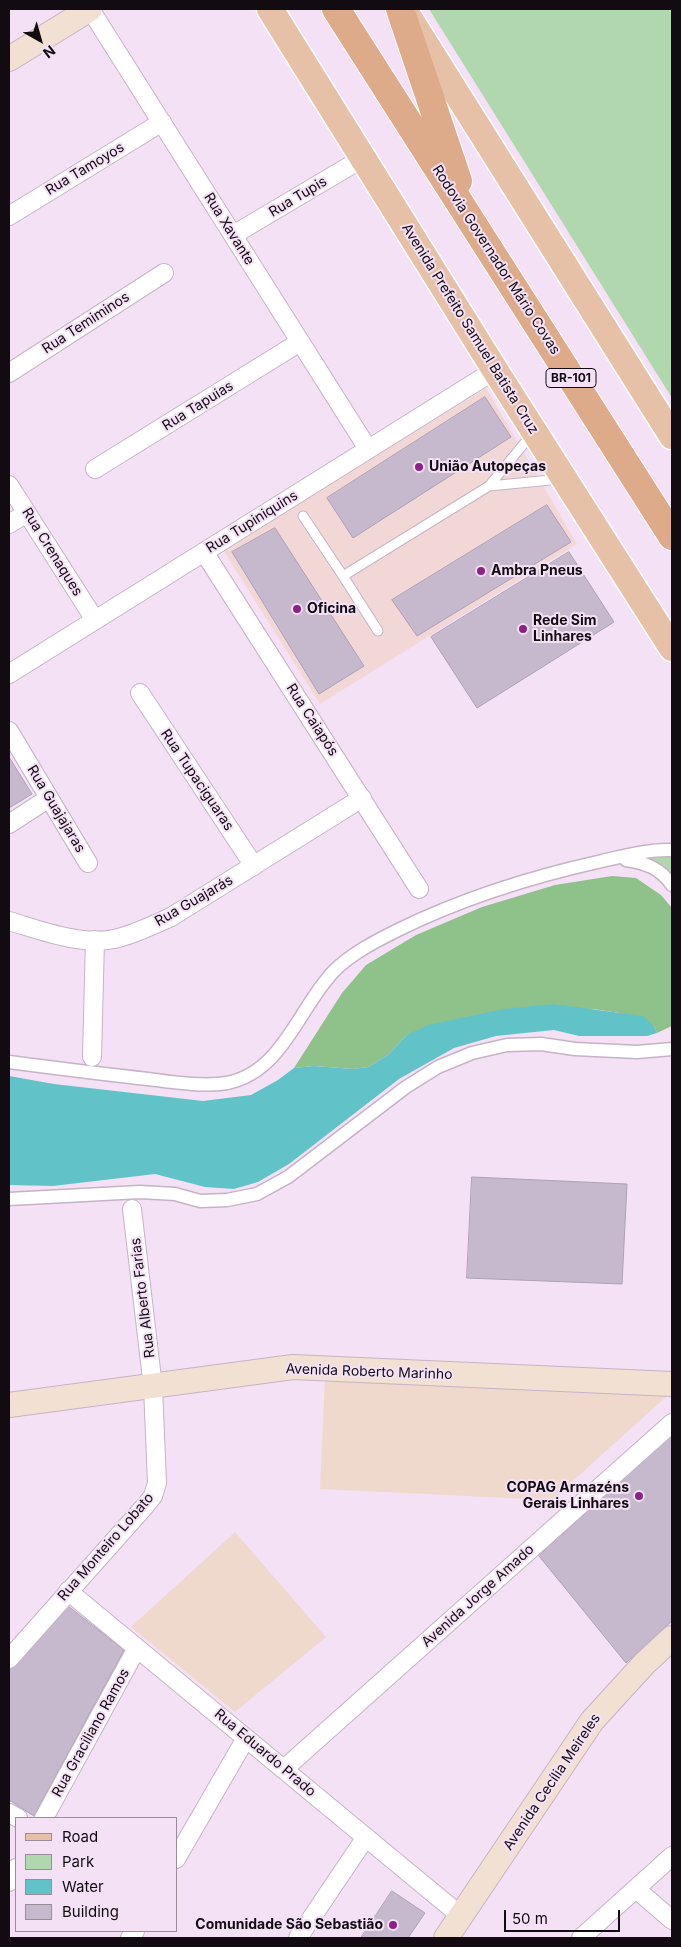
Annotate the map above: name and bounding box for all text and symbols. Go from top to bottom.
north arrow [15,15,65,65]
text: N [40,42,59,62]
street label: Rua Tamoyos [43,139,127,199]
street label: Rodovia Governador Mário Covas [428,162,564,358]
street label: Rua Tupis [266,173,330,221]
street label: Rua Xavante [200,190,258,268]
street label: Avenida Prefeito Samuel Batista Cruz [398,221,542,437]
street label: Rua Temiminos [39,289,133,357]
road number: BR-101 [546,368,596,388]
street label: Rua Tapuias [159,378,237,434]
place label: União Autopeças [429,459,546,475]
marker: União Autopeças [413,461,425,473]
street label: Rua Tupiniquins [203,487,301,557]
street label: Rua Crenaques [18,505,86,599]
place label: Ambra Pneus [491,563,583,579]
marker: Ambra Pneus [475,565,487,577]
place label: Oficina [307,601,356,617]
marker: Oficina [291,603,303,615]
place label: Rede Sim Linhares [533,613,597,646]
marker: Rede Sim Linhares [517,623,529,635]
street label: Rua Caiapós [282,681,342,759]
street label: Rua Tupaciguaras [157,726,237,834]
street label: Rua Guajajaras [23,762,89,856]
street label: Rua Guajarás [152,872,236,930]
street label: Rua Alberto Farias [127,1237,159,1359]
street label: Avenida Roberto Marinho [285,1361,453,1383]
place label: COPAG Armazéns Gerais Linhares [506,1480,629,1512]
street label: Rua Monteiro Lobato [55,1490,157,1604]
marker: COPAG Armazéns Gerais Linhares [633,1490,645,1502]
street label: Avenida Jorge Amado [418,1541,538,1651]
street label: Rua Graciliano Ramos [49,1666,133,1800]
street label: Rua Eduardo Prado [211,1706,319,1800]
street label: Avenida Cecília Meireles [500,1710,604,1854]
legend [15,1817,178,1932]
text: Road [62,1827,98,1846]
text: Park [62,1852,94,1871]
text: Water [62,1877,104,1896]
scale bar [506,1900,622,1932]
text: Building [62,1902,119,1921]
text: 50 m [512,1909,548,1928]
place label: Comunidade São Sebastião [195,1917,383,1933]
marker: Comunidade São Sebastião [387,1919,399,1931]

